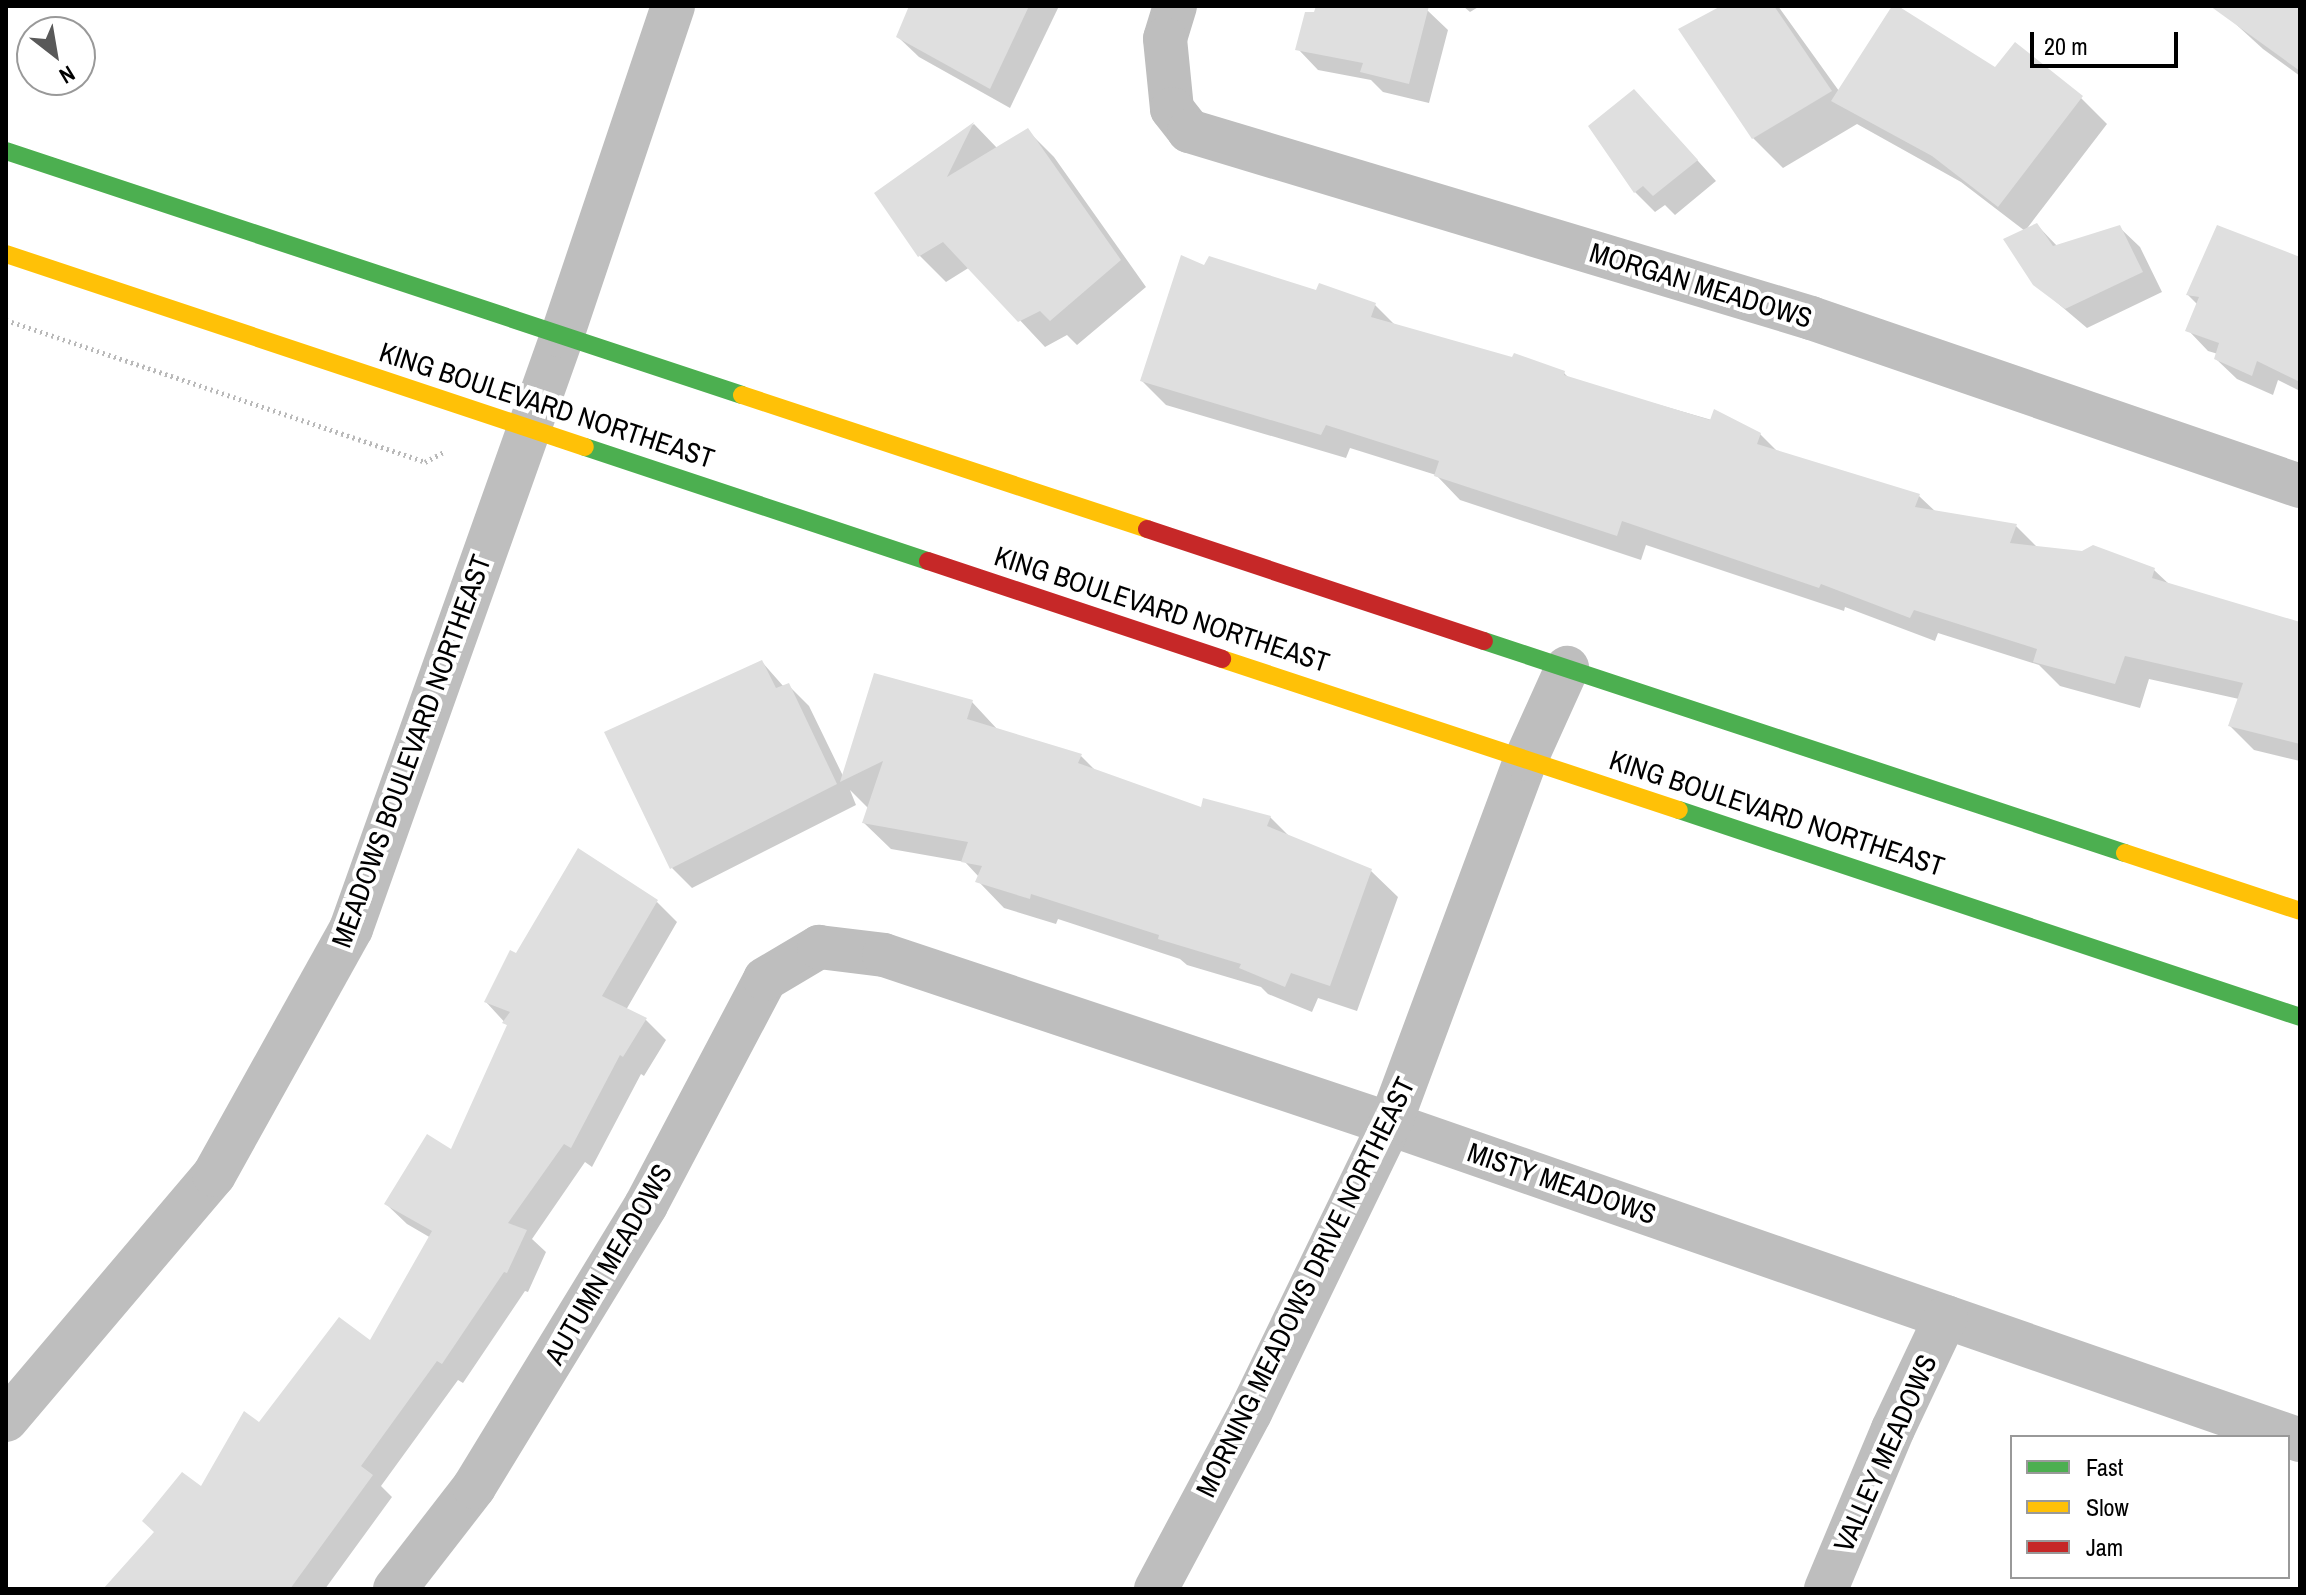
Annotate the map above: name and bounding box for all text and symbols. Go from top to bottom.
north arrow [16,16,96,96]
scale bar [2034,16,2182,66]
text: 20 m [2044,30,2088,62]
text: N [54,59,81,91]
street label: MORGAN MEADOWS [1586,235,1816,335]
street label: KING BOULEVARD NORTHEAST [375,335,719,475]
street label: KING BOULEVARD NORTHEAST [990,539,1334,679]
street label: MEADOWS BOULEVARD NORTHEAST [324,550,498,952]
street label: KING BOULEVARD NORTHEAST [1605,743,1949,883]
street label: MORNING MEADOWS DRIVE NORTHEAST [1188,1072,1422,1502]
street label: MISTY MEADOWS [1463,1135,1661,1231]
street label: AUTUMN MEADOWS [537,1158,679,1370]
street label: VALLEY MEADOWS [1826,1349,1944,1557]
legend [2010,1435,2290,1579]
text: Fast [2086,1451,2123,1483]
text: Slow [2086,1491,2129,1523]
text: Jam [2086,1531,2123,1563]

